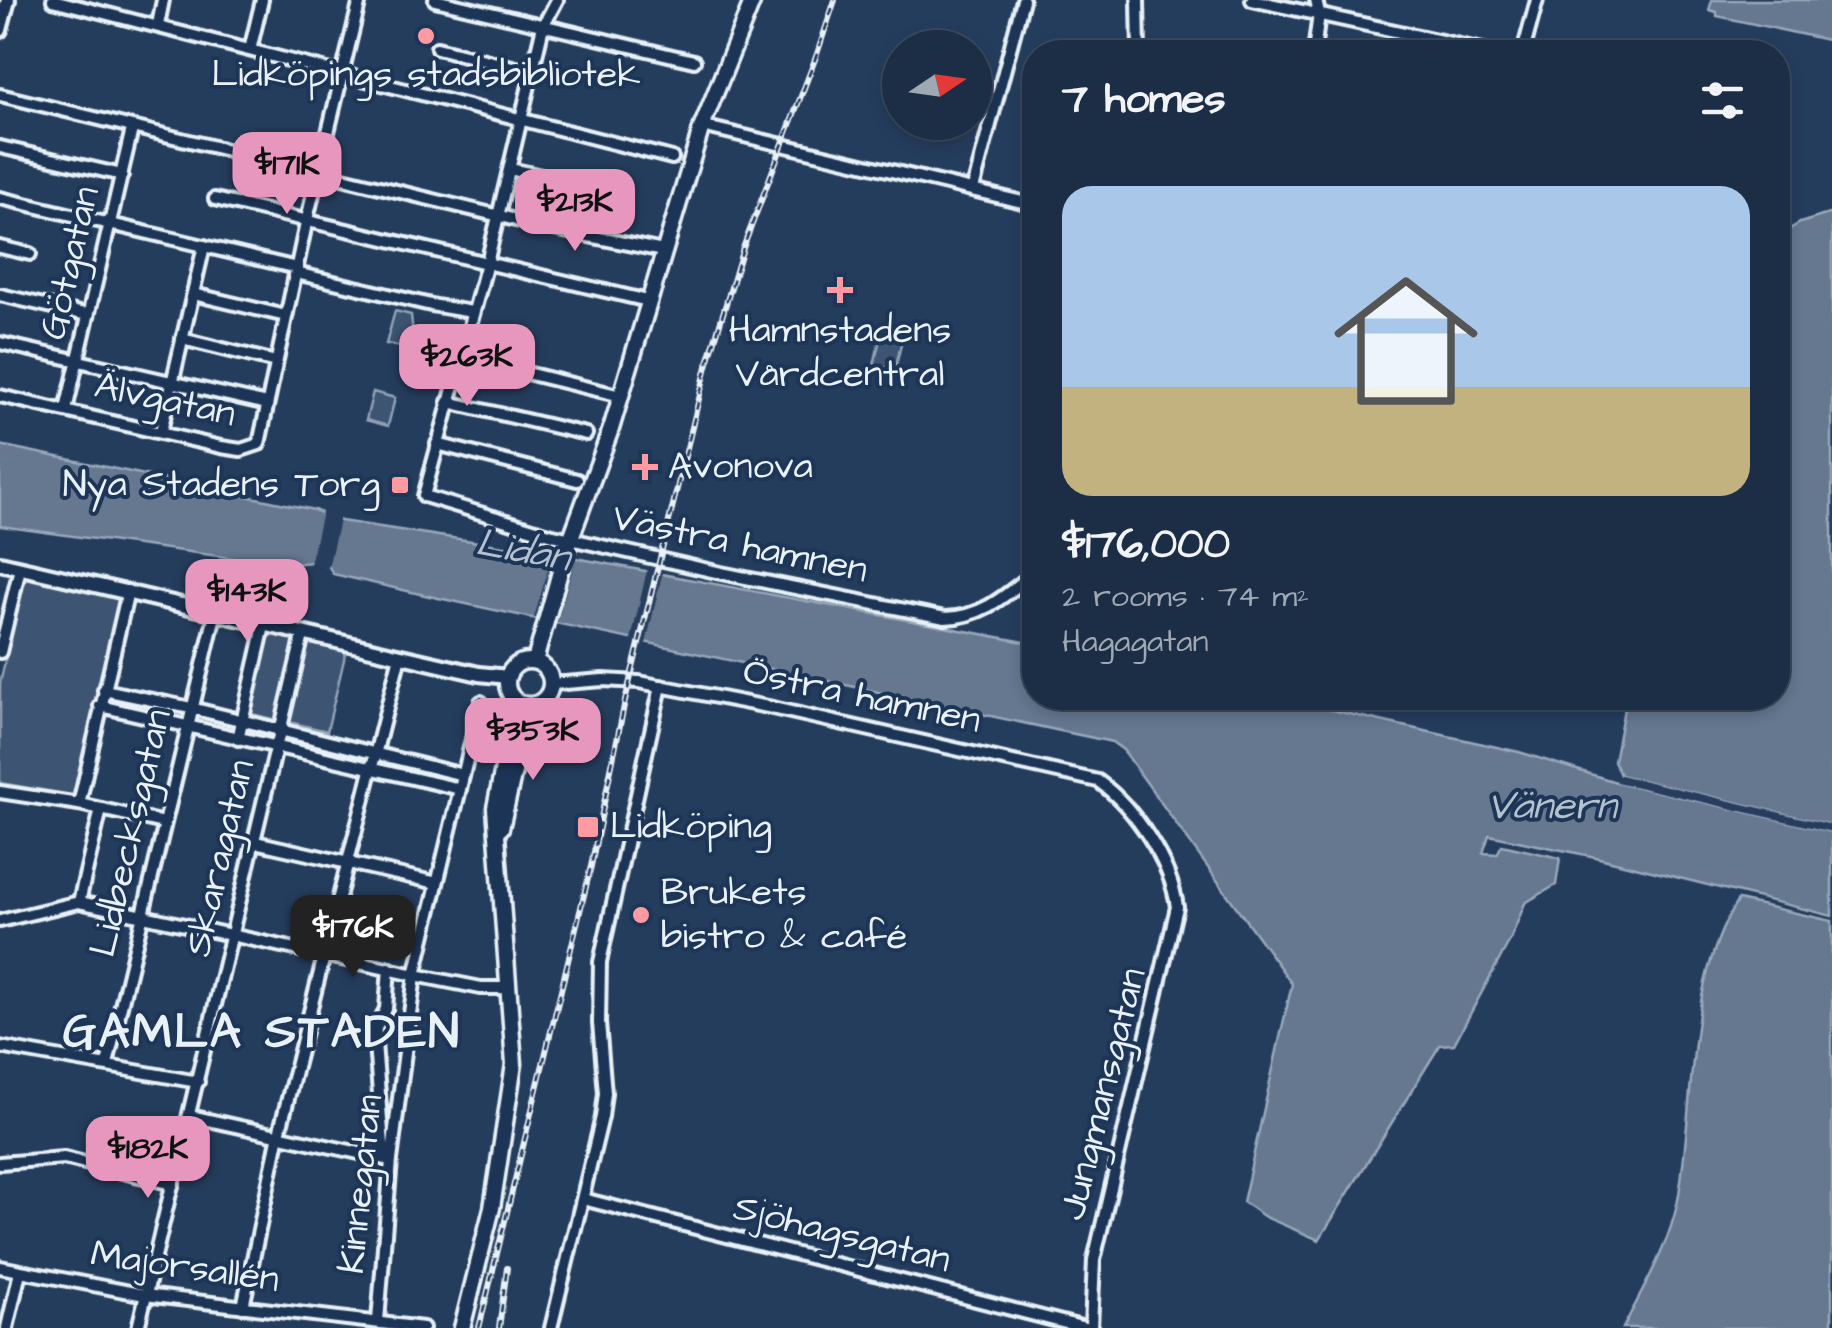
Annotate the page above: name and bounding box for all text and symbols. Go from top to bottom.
marker: Lidköpings stadsbibliotek [415,25,437,47]
north arrow [882,30,992,140]
map controls [882,30,992,140]
place label: Lidköpings stadsbibliotek [211,49,641,101]
text: 7 homes [1062,71,1226,129]
icon: filters [1695,73,1750,128]
pin: $171K [217,132,357,217]
text: $171K [254,142,320,187]
pin: $213K [505,169,645,254]
text: $213K [537,179,613,224]
street label: Götgatan [27,181,113,345]
icon: home [1316,251,1496,431]
marker: Hamnstadens Vårdcentral [827,277,853,303]
place label: Hamnstadens Vårdcentral [729,305,951,401]
pin: $263K [397,324,537,409]
text: $263K [421,334,513,379]
street label: Älvgatan [90,360,240,440]
place label: Avonova [668,441,813,493]
marker: Avonova [632,454,658,480]
place label: Nya Stadens Torg [63,459,380,512]
marker: Nya Stadens Torg [389,474,411,496]
street label: Västra hamnen [608,492,872,596]
water label: Lidan [472,516,577,587]
text: $176,000 [1062,516,1230,574]
pin: $143K [177,559,317,644]
text: $143K [207,569,287,614]
text: 2 rooms · 74 m² [1062,574,1309,619]
text: Hagagatan [1062,619,1208,664]
street label: Östra hamnen [738,645,986,747]
pin: $353K [463,698,603,783]
street label: Lidbecksgatan [77,704,185,962]
text: $353K [487,708,579,753]
street label: Skaragatan [172,755,268,961]
water label: Vänern [1487,779,1620,834]
place label: Lidköping [610,801,772,853]
marker: Lidköping [575,814,601,840]
place label: Brukets bistro & café [661,867,907,963]
pin: $176K [283,895,423,980]
marker: Brukets bistro & café [630,904,652,926]
text: $176K [312,905,394,950]
street label: Jungmansgatan [1047,963,1159,1225]
district label: GAMLA STADEN [63,1000,461,1066]
street label: Kinnegatan [326,1092,396,1276]
pin: $182K [78,1116,218,1201]
text: $182K [108,1126,188,1171]
street label: Sjöhagsgatan [728,1182,956,1286]
street label: Majorsallén [87,1228,283,1306]

